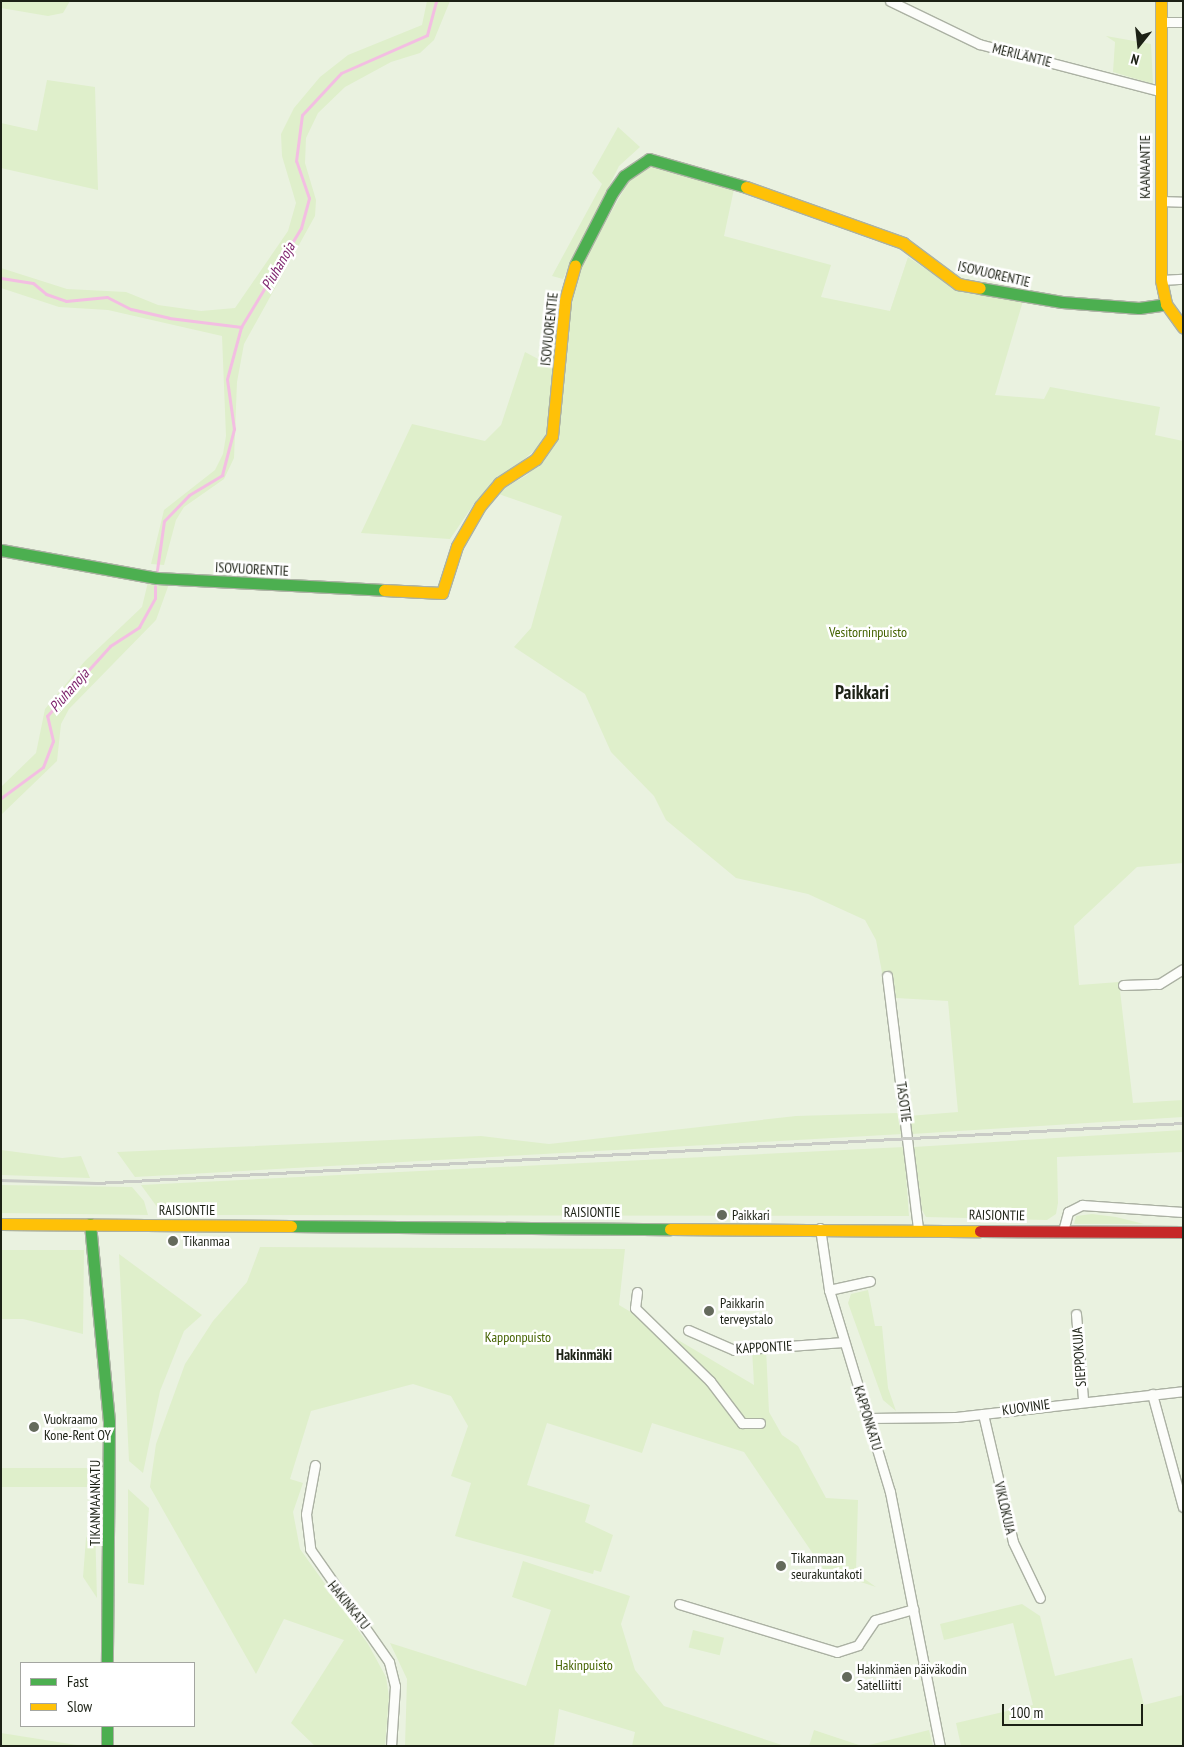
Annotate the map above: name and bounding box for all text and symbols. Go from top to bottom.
north arrow [1114,20,1164,70]
street label: MERILÄNTIE [991,40,1053,70]
text: N [1129,50,1141,69]
street label: KAANAANTIE [1137,135,1153,199]
water label: Piuhanoja [257,239,299,293]
street label: ISOVUORENTIE [956,258,1032,290]
street label: ISOVUORENTIE [537,291,561,367]
street label: ISOVUORENTIE [215,559,289,579]
park label: Vesitorninpuisto [829,624,907,640]
water label: Piuhanoja [45,665,93,715]
district label: Paikkari [835,682,889,704]
street label: TASOTIE [893,1081,915,1123]
street label: RAISIONTIE [159,1202,215,1218]
street label: RAISIONTIE [564,1204,620,1220]
street label: RAISIONTIE [969,1206,1025,1224]
place label: Paikkari [732,1207,770,1223]
marker: Paikkari [716,1209,728,1221]
place label: Tikanmaa [183,1233,230,1249]
marker: Tikanmaa [167,1235,179,1247]
place label: Paikkarin terveystalo [720,1295,773,1328]
marker: Paikkarin terveystalo [702,1304,716,1318]
street label: SIEPPOKUJA [1069,1327,1089,1387]
park label: Kapponpuisto [485,1329,551,1345]
street label: KAPPONTIE [735,1337,793,1357]
district label: Hakinmäki [556,1346,612,1364]
street label: KAPPONKATU [850,1384,886,1452]
street label: KUOVINIE [1001,1395,1051,1419]
place label: Vuokraamo Kone-Rent OY [44,1411,111,1444]
marker: Vuokraamo Kone-Rent OY [28,1421,40,1433]
street label: TIKANMAANKATU [87,1460,103,1546]
street label: VIKLOKUJA [991,1480,1019,1536]
place label: Tikanmaan seurakuntakoti [791,1550,862,1582]
marker: Tikanmaan seurakuntakoti [775,1560,787,1572]
street label: HAKINKATU [324,1577,374,1633]
park label: Hakinpuisto [555,1657,613,1673]
place label: Hakinmäen päiväkodin Satelliitti [857,1661,967,1694]
legend [20,1662,195,1727]
marker: Hakinmäen päiväkodin Satelliitti [841,1671,853,1683]
text: Fast [67,1672,88,1691]
scale bar [1004,1694,1145,1726]
text: Slow [67,1697,92,1716]
text: 100 m [1010,1703,1043,1722]

